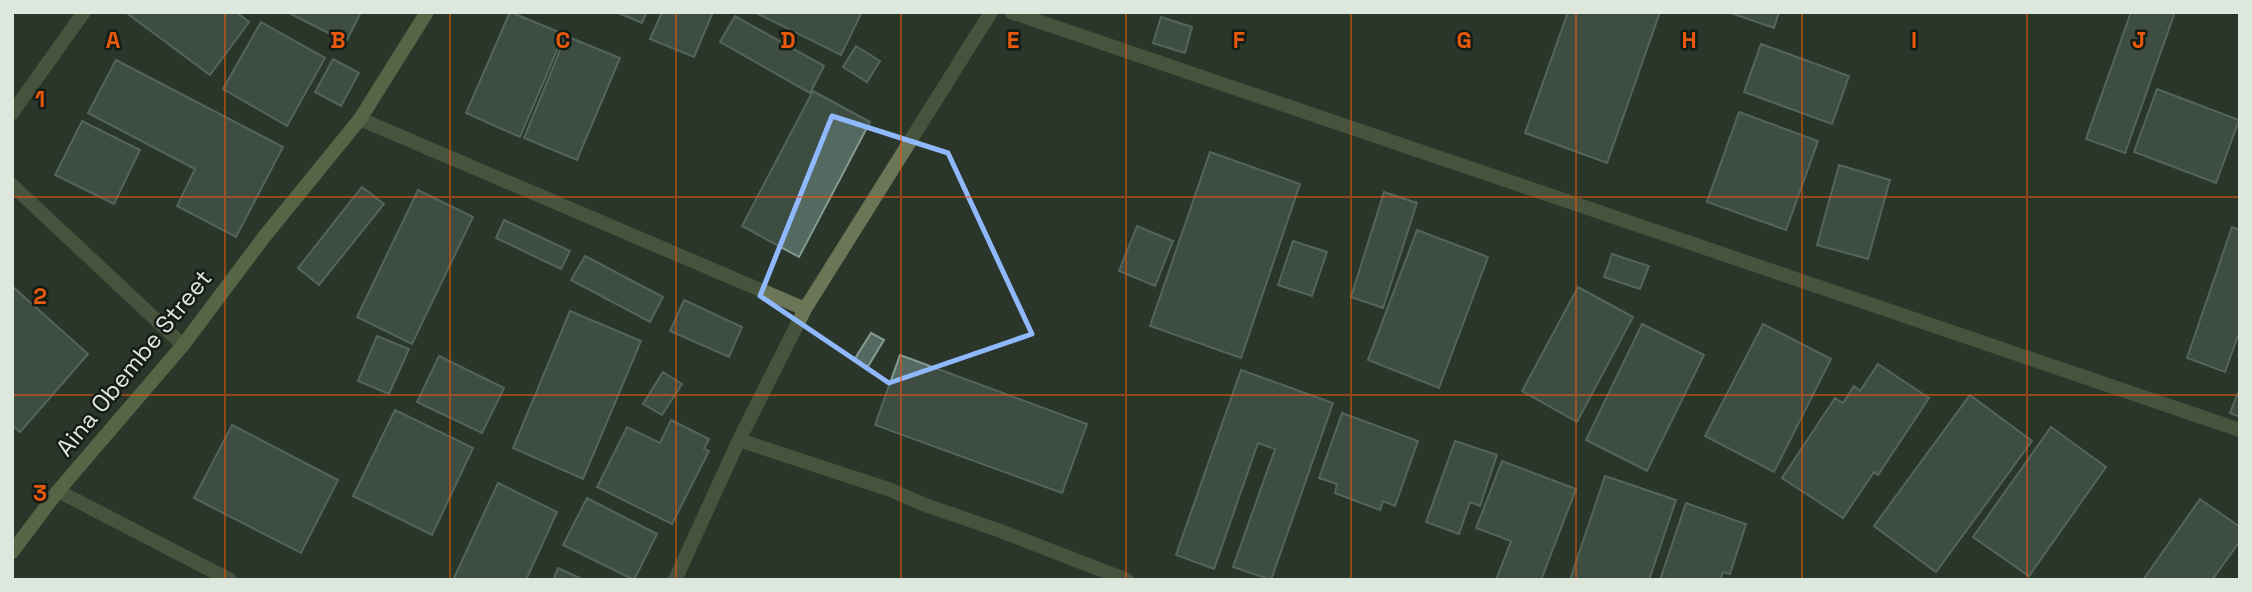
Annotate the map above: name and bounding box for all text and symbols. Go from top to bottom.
text: A [106,25,121,55]
text: B [330,25,346,55]
text: C [556,25,570,55]
text: D [780,25,796,55]
text: E [1007,25,1019,55]
text: F [1233,25,1245,55]
text: G [1456,25,1472,55]
text: H [1681,25,1697,55]
text: I [1911,25,1917,55]
text: J [2132,25,2146,55]
text: 1 [35,84,45,114]
street label: Aina Obembe Street [49,263,218,462]
text: 2 [33,281,47,311]
text: 3 [33,478,47,508]

